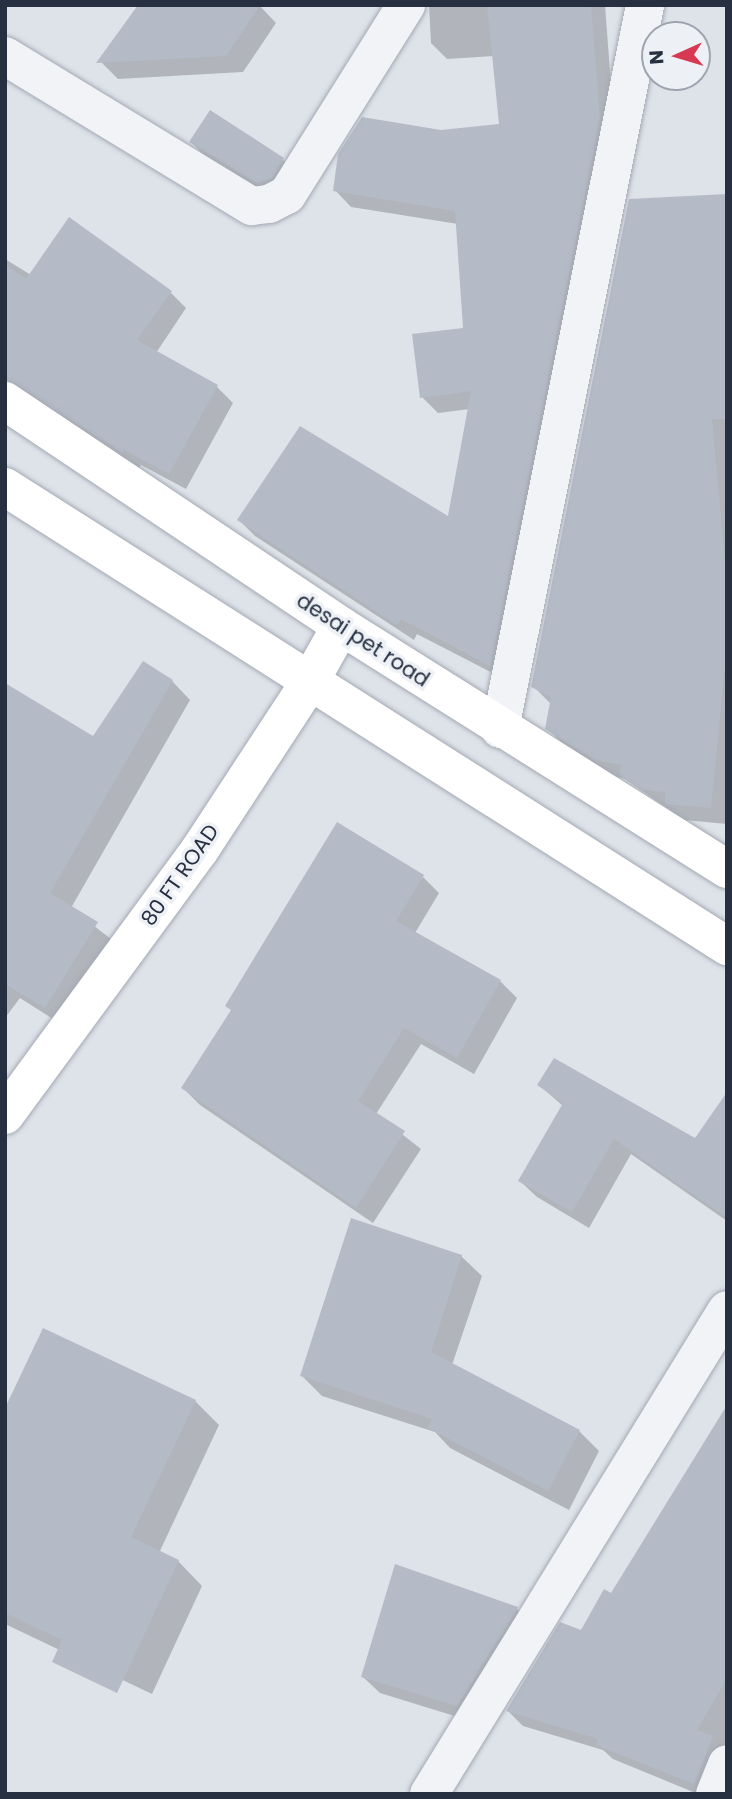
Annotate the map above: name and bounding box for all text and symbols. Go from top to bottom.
north arrow [641,21,711,91]
text: N [643,49,671,65]
street label: desai pet road [292,588,434,692]
street label: 80 FT ROAD [136,819,224,931]

